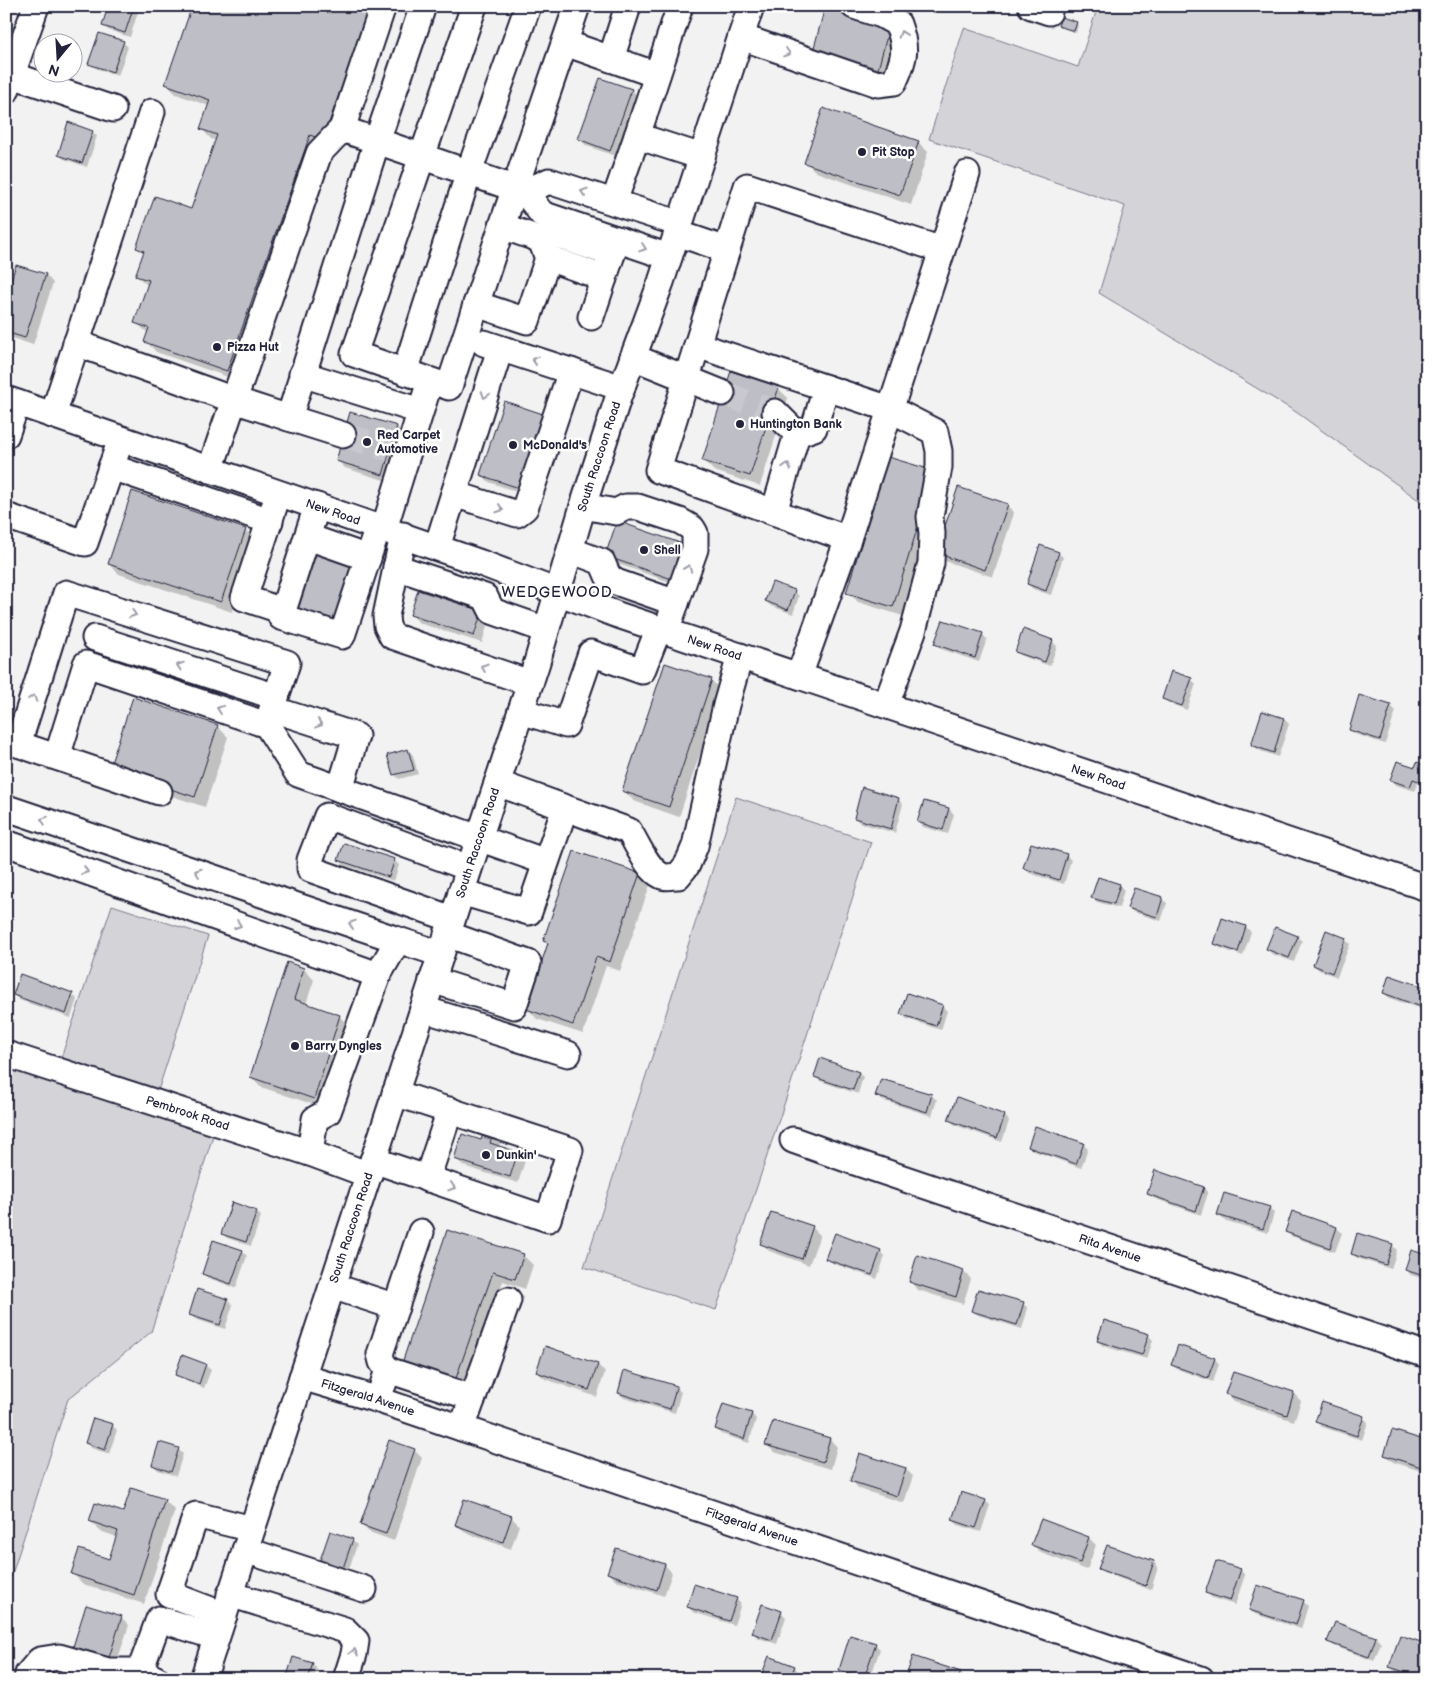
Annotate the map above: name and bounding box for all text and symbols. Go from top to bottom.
one-way arrow [898,30,908,39]
north arrow [32,32,82,82]
one-way arrow [782,47,791,57]
text: N [47,60,62,80]
place label: Pit Stop [872,145,915,160]
marker: Pit Stop [856,146,868,158]
one-way arrow [580,188,588,198]
one-way arrow [638,242,647,252]
place label: Pizza Hut [227,340,279,355]
marker: Pizza Hut [211,341,223,353]
one-way arrow [532,356,540,366]
one-way arrow [481,390,491,399]
street label: South Raccoon Road [575,400,624,514]
place label: Huntington Bank [750,417,842,432]
marker: Huntington Bank [734,418,746,430]
place label: Red Carpet Automotive [376,428,440,457]
marker: Red Carpet Automotive [361,436,373,448]
place label: McDonald's [523,438,587,453]
marker: McDonald's [507,439,519,451]
one-way arrow [782,462,792,470]
street label: New Road [304,496,362,529]
one-way arrow [495,503,504,513]
place label: Shell [654,543,681,558]
marker: Shell [638,544,650,556]
one-way arrow [682,565,692,573]
district label: WEDGEWOOD [501,583,613,602]
one-way arrow [128,609,137,619]
street label: New Road [685,632,744,664]
one-way arrow [176,661,184,671]
one-way arrow [480,663,489,673]
one-way arrow [27,694,37,702]
one-way arrow [217,705,225,715]
one-way arrow [314,718,322,728]
street label: New Road [1069,761,1127,794]
street label: South Raccoon Road [453,786,503,900]
one-way arrow [41,816,49,826]
one-way arrow [80,865,89,875]
one-way arrow [195,868,203,878]
one-way arrow [233,919,242,929]
one-way arrow [349,920,357,930]
place label: Barry Dyngles [305,1039,382,1054]
marker: Barry Dyngles [289,1040,301,1052]
street label: Pembrook Road [144,1093,231,1134]
place label: Dunkin' [496,1148,537,1163]
marker: Dunkin' [480,1149,492,1161]
street label: South Raccoon Road [327,1171,377,1285]
one-way arrow [448,1182,456,1192]
street label: Rita Avenue [1077,1231,1143,1266]
street label: Fitzgerald Avenue [319,1376,417,1420]
street label: Fitzgerald Avenue [703,1504,800,1550]
one-way arrow [348,1648,358,1657]

